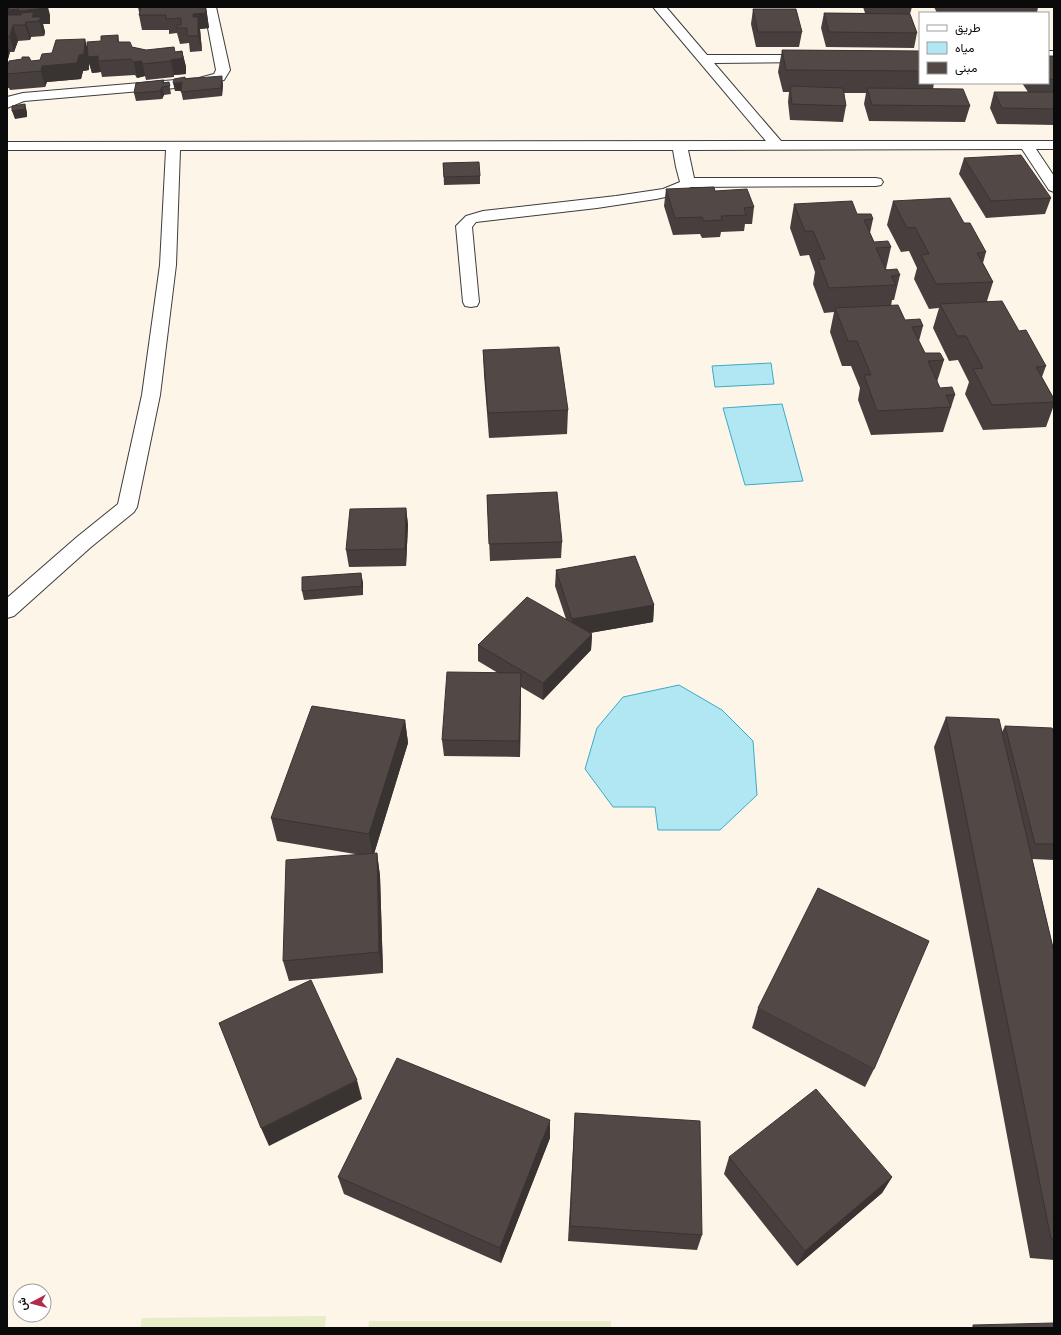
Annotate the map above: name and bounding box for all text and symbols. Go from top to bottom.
legend [919,12,1049,84]
text: طريق [955,20,981,36]
text: مياه [955,40,974,55]
text: مبنى [955,60,977,76]
north arrow [12,1283,52,1323]
text: ش [14,1297,30,1312]

